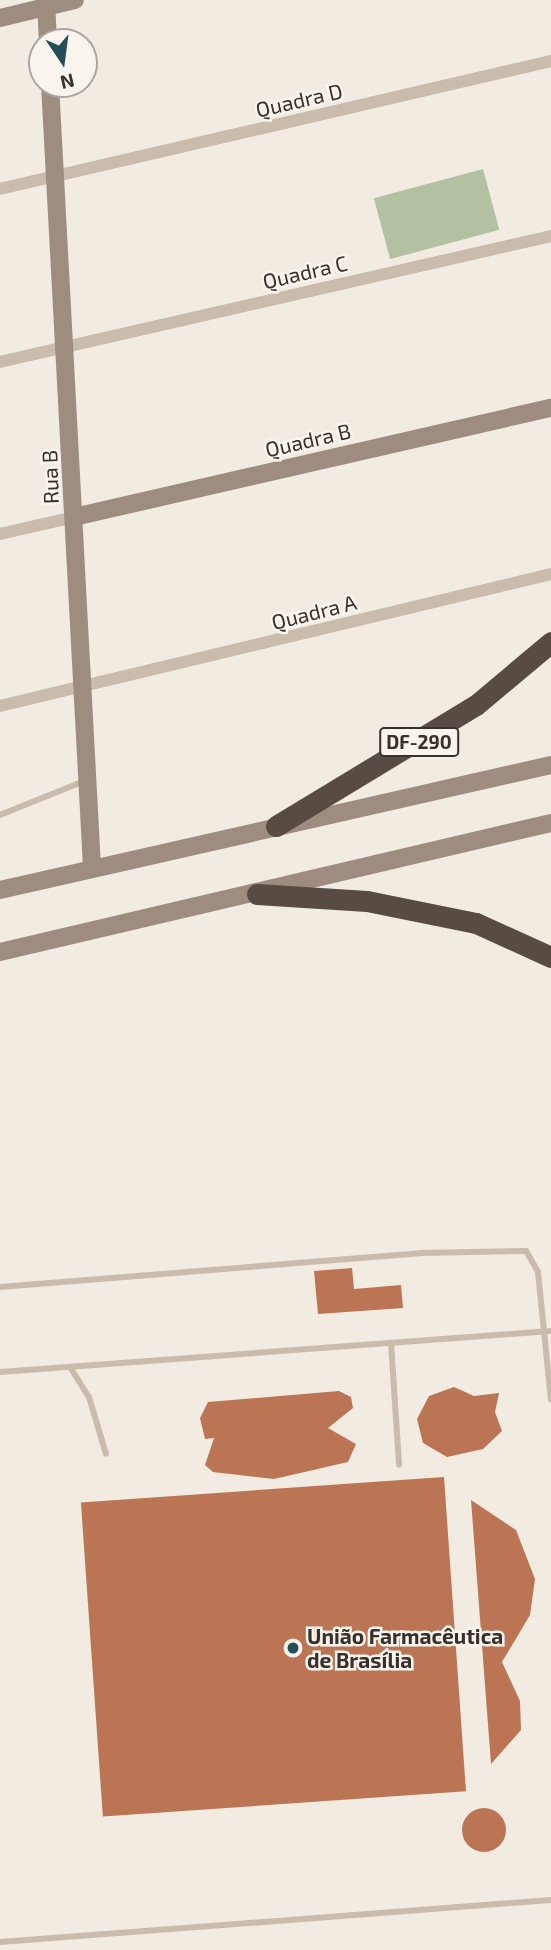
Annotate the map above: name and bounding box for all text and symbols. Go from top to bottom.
north arrow [28,28,98,98]
text: N [58,69,77,95]
street label: Quadra D [253,78,345,122]
street label: Quadra C [260,250,350,294]
street label: Quadra B [263,418,353,462]
street label: Rua B [36,449,64,505]
street label: Quadra A [269,589,359,635]
road number: DF-290 [379,726,459,758]
place label: União Farmacêutica de Brasília [307,1623,503,1673]
marker: União Farmacêutica de Brasília [285,1640,301,1656]

